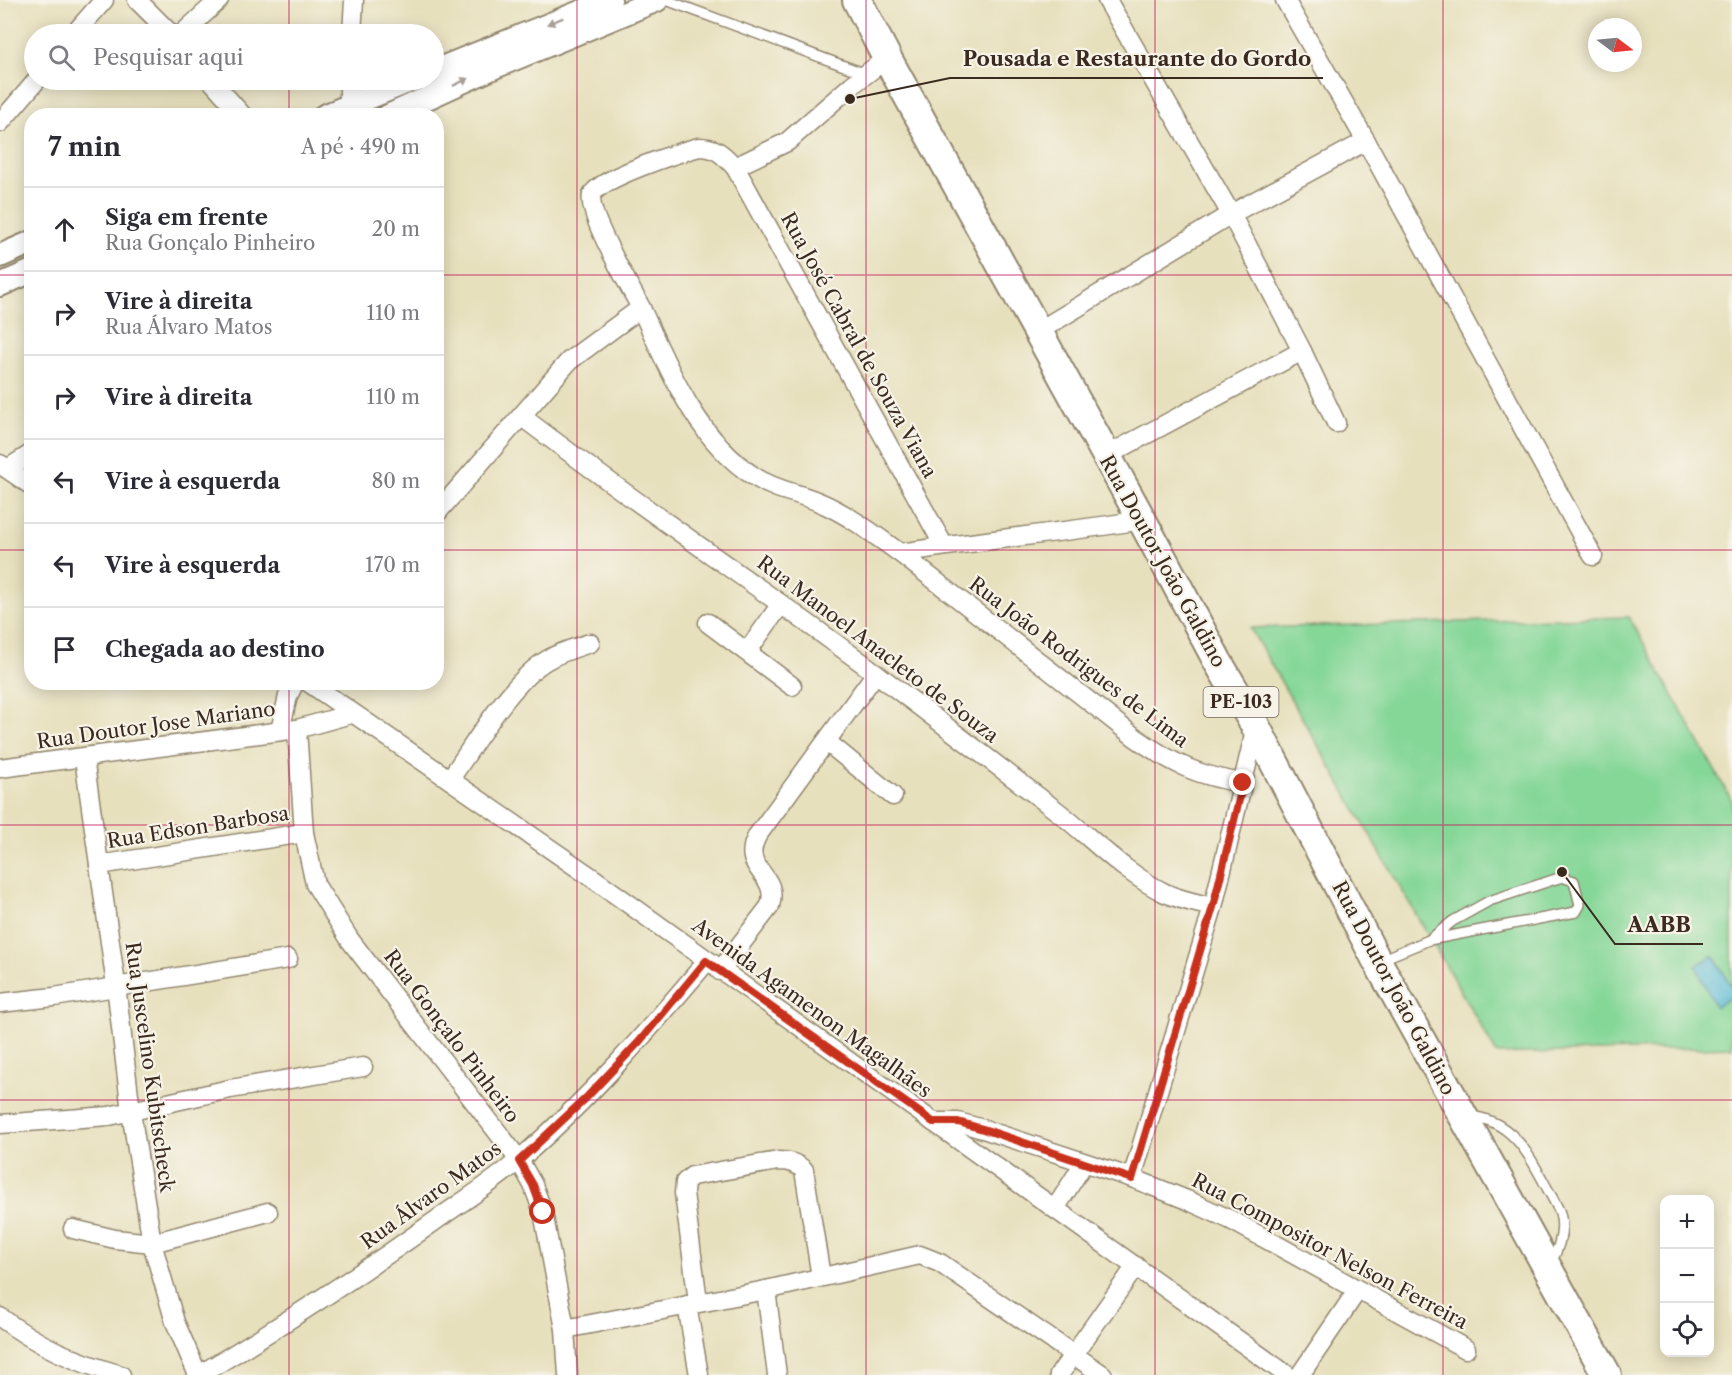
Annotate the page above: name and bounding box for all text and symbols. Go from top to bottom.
one-way arrow [546,17,564,27]
north arrow [1588,18,1642,72]
search box [24,24,444,90]
callout: Pousada e Restaurante do Gordo [950,39,1323,78]
icon: search [45,41,78,74]
text: Pesquisar aqui [93,44,243,71]
text: Pousada e Restaurante do Gordo [963,46,1311,71]
one-way arrow [452,78,469,87]
text: 7 min [48,131,121,163]
text: A pé · 490 m [301,135,420,159]
text: Siga em frente [105,204,268,231]
street label: Rua José Cabral de Souza Viana [776,208,942,482]
icon: ahead [48,213,81,246]
text: 20 m [372,217,420,241]
text: Rua Gonçalo Pinheiro [105,231,315,255]
text: Vire à direita [105,288,252,315]
icon: right [48,297,81,330]
text: 110 m [367,301,420,325]
text: Rua Álvaro Matos [105,315,273,339]
icon: right [48,381,81,414]
text: Vire à direita [105,384,252,411]
text: 110 m [367,385,420,409]
street label: Rua Doutor João Galdino [1095,451,1231,671]
icon: left [48,465,81,498]
text: Vire à esquerda [105,468,280,495]
text: 80 m [372,469,420,493]
icon: left [48,549,81,582]
street label: Rua Manoel Anacleto de Souza [753,550,1004,748]
text: Vire à esquerda [105,552,280,579]
text: 170 m [365,553,420,577]
street label: Rua João Rodrigues de Lima [965,572,1194,753]
icon: arrive [48,633,81,666]
text: Chegada ao destino [105,636,325,663]
road number: PE-103 [1204,687,1278,717]
street label: Rua Doutor Jose Mariano [35,696,277,754]
route end [1229,769,1255,795]
street label: Rua Edson Barbosa [105,801,291,853]
street label: Rua Doutor João Galdino [1327,877,1461,1099]
callout: AABB [1615,905,1703,944]
text: AABB [1626,912,1691,937]
street label: Avenida Agamenon Magalhães [687,913,936,1103]
street label: Rua Juscelino Kubitscheck [121,940,180,1195]
street label: Rua Gonçalo Pinheiro [379,945,525,1127]
street label: Rua Álvaro Matos [356,1135,506,1254]
street label: Rua Compositor Nelson Ferreira [1188,1168,1472,1334]
map controls [1660,1195,1714,1357]
button: + [1660,1195,1714,1249]
route start [529,1198,555,1224]
button: − [1660,1249,1714,1303]
button: locate [1660,1303,1714,1357]

